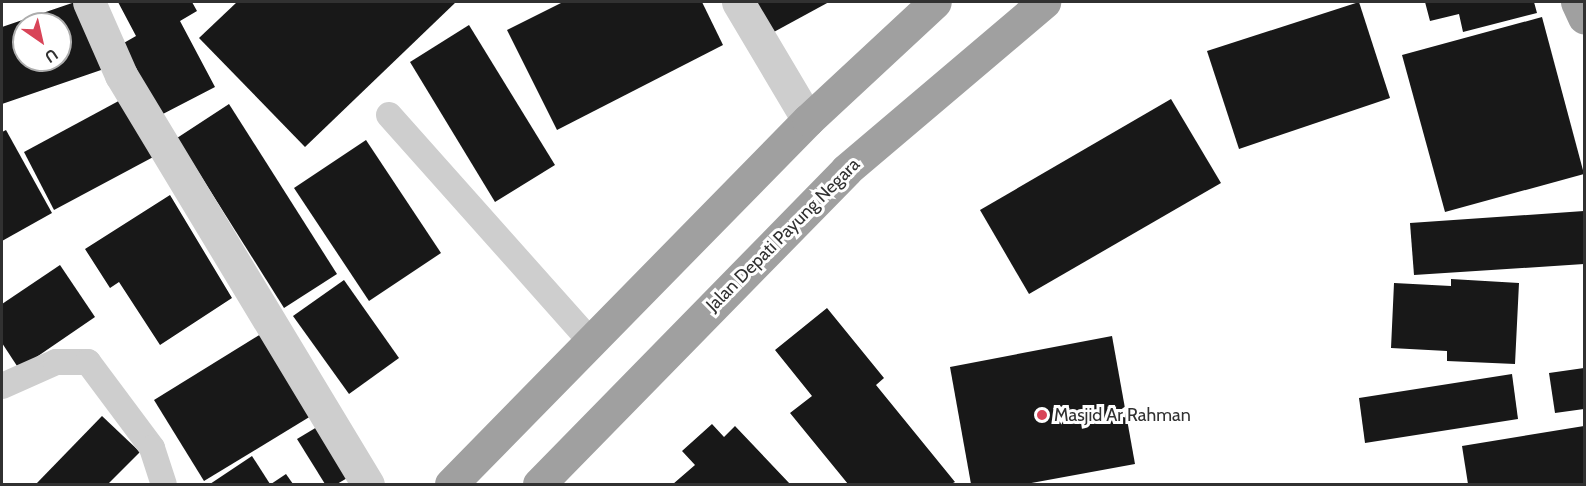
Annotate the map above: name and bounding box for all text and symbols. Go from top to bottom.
north arrow [12,12,72,72]
text: U [41,45,61,67]
street label: Jalan Depati Payung Negara [702,154,864,316]
place label: Masjid Ar Rahman [1054,404,1191,426]
marker: Masjid Ar Rahman [1035,408,1049,422]

